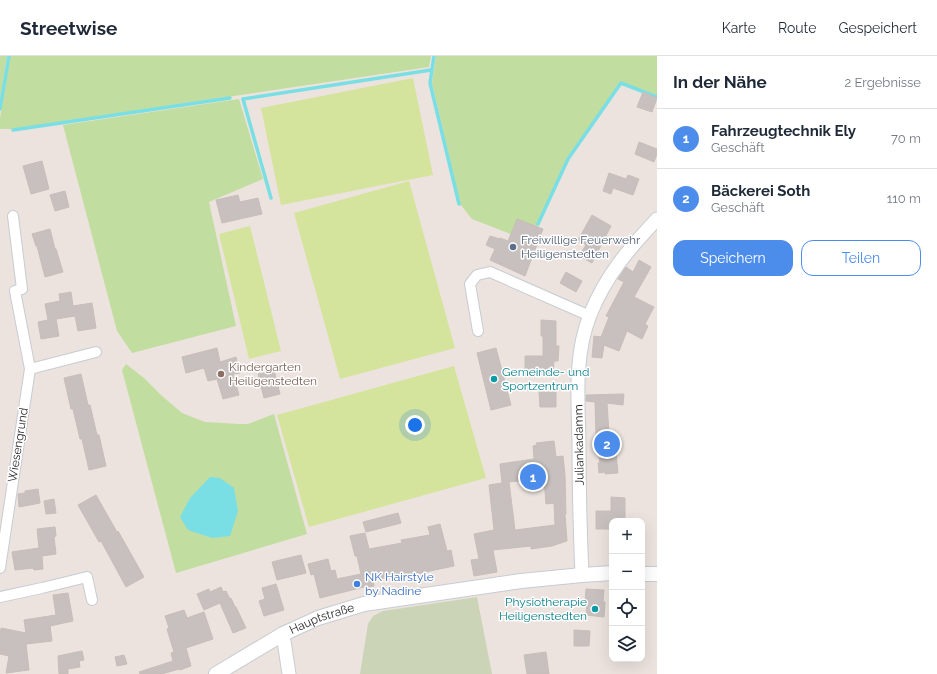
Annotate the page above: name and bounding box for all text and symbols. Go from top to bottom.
text: Streetwise [20,17,117,39]
text: Karte [722,20,756,36]
text: Route [778,20,816,36]
text: Gespeichert [838,20,917,36]
text: In der Nähe [673,72,767,92]
text: 2 Ergebnisse [844,75,921,90]
text: Fahrzeugtechnik Ely [711,122,856,140]
text: 1 [683,131,689,146]
text: 70 m [891,131,921,146]
text: Geschäft [711,140,765,155]
text: Bäckerei Soth [711,182,810,200]
text: 2 [682,191,690,206]
text: 110 m [887,191,921,206]
text: Geschäft [711,200,765,215]
place label: Freiwillige Feuerwehr Heiligenstedten [521,233,641,261]
button: Speichern [673,240,793,276]
button: Teilen [801,240,921,276]
marker: Freiwillige Feuerwehr Heiligenstedten [508,242,518,252]
place label: Kindergarten Heiligenstedten [229,360,317,388]
place label: Gemeinde- und Sportzentrum [502,365,590,393]
marker: Kindergarten Heiligenstedten [216,369,226,379]
marker: Gemeinde- und Sportzentrum [489,374,499,384]
street label: Juliankadamm [571,404,587,486]
street label: Wiesengrund [5,407,31,483]
your location [405,415,425,435]
pin: 2 [594,429,620,459]
pin: 1 [520,462,546,492]
map controls [609,518,645,662]
button: + [609,518,645,554]
button: − [609,554,645,590]
place label: NK Hairstyle by Nadine [365,570,434,598]
marker: NK Hairstyle by Nadine [352,579,362,589]
button: locate [609,590,645,626]
place label: Physiotherapie Heiligenstedten [499,595,587,623]
street label: Hauptstraße [287,600,356,637]
marker: Physiotherapie Heiligenstedten [590,604,600,614]
button: layers [609,626,645,662]

